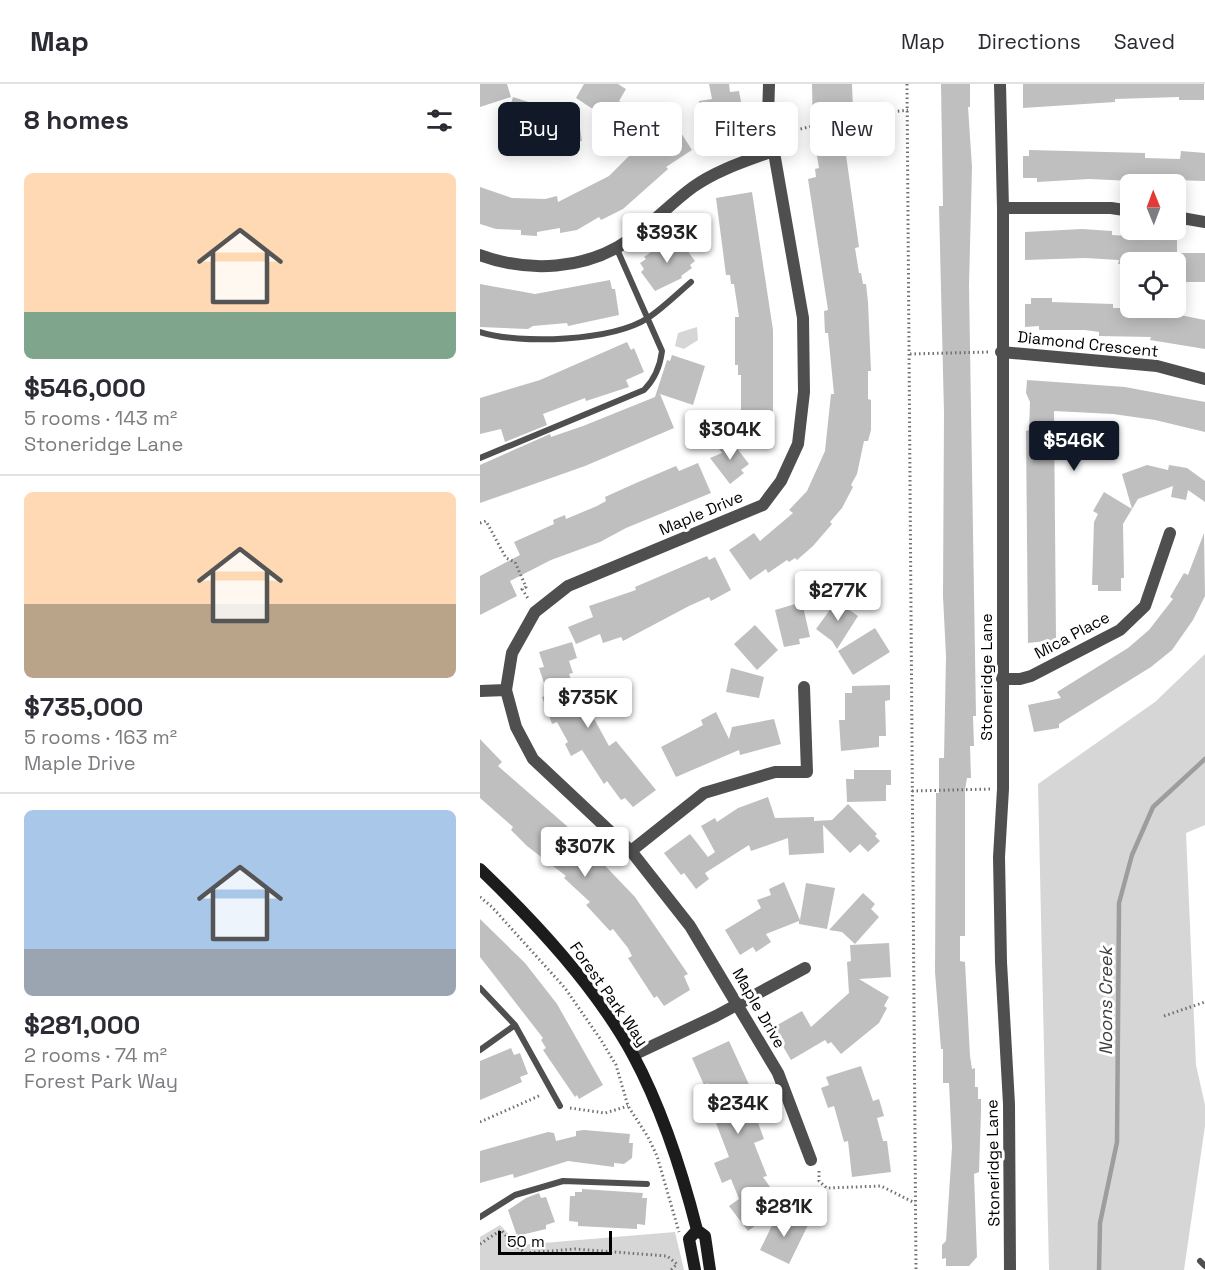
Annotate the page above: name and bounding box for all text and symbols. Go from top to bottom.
text: Map [30,23,89,59]
text: Map [901,28,945,55]
text: Directions [978,28,1081,55]
text: Saved [1114,28,1175,55]
chip: Buy [498,102,580,156]
chip: Rent [592,102,682,156]
chip: Filters [694,102,798,156]
chip: New [810,102,895,156]
text: 8 homes [24,103,129,137]
icon: filters [423,104,456,137]
north arrow [1120,174,1186,240]
map controls [1120,174,1186,318]
icon: home [186,212,294,320]
pin: $393K [625,213,709,264]
text: $393K [636,219,698,245]
button: locate [1120,252,1186,318]
street label: Diamond Crescent [1017,326,1159,362]
text: $546,000 [24,371,146,405]
text: 5 rooms · 143 m² [24,405,177,431]
pin: $304K [688,410,772,461]
text: $304K [699,416,761,442]
pin: $546K [1032,421,1116,472]
text: $546K [1043,427,1105,453]
text: Stoneridge Lane [24,431,183,457]
street label: Maple Drive [656,486,746,540]
icon: home [186,531,294,639]
pin: $277K [796,571,880,622]
text: $277K [809,577,867,603]
street label: Mica Place [1031,606,1113,664]
street label: Stoneridge Lane [976,613,997,741]
pin: $735K [546,678,630,729]
text: $735K [558,684,618,710]
text: $735,000 [24,690,143,724]
text: 5 rooms · 163 m² [24,724,177,750]
text: Maple Drive [24,750,135,776]
pin: $307K [543,827,627,878]
text: $307K [555,833,615,859]
icon: home [186,849,294,957]
street label: Forest Park Way [565,937,653,1051]
water label: Noons Creek [1094,945,1117,1055]
street label: Maple Drive [728,964,790,1052]
text: $281,000 [24,1008,140,1042]
text: 2 rooms · 74 m² [24,1042,167,1068]
text: Forest Park Way [24,1068,178,1094]
pin: $234K [696,1084,780,1135]
text: $234K [707,1090,769,1116]
street label: Stoneridge Lane [981,1099,1005,1227]
pin: $281K [742,1187,826,1238]
text: $281K [755,1193,813,1219]
scale bar [498,1228,612,1256]
text: 50 m [507,1231,545,1252]

